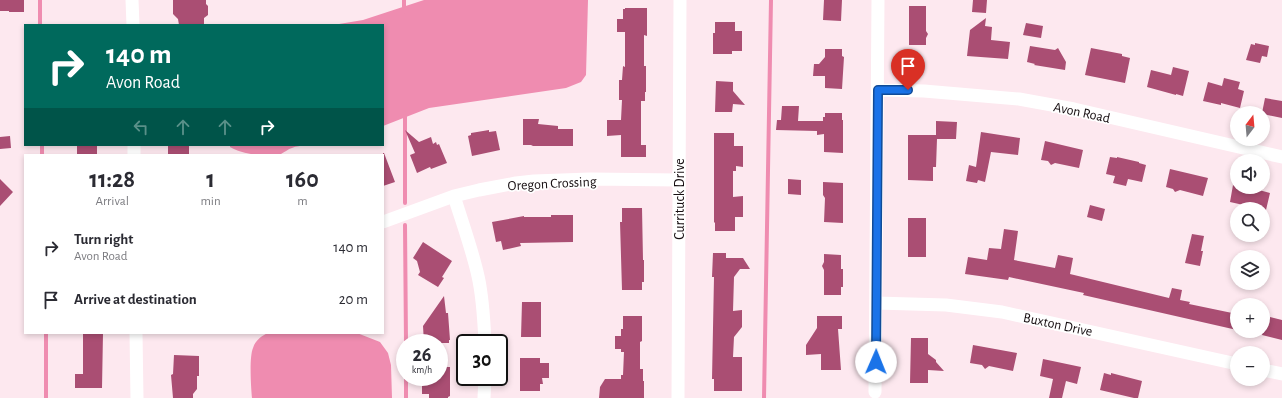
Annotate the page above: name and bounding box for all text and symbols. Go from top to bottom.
icon: right [40,40,92,92]
text: 140 m [106,41,172,69]
pin [891,49,925,90]
icon: arrive [897,55,919,77]
text: Avon Road [106,74,180,92]
street label: Avon Road [1052,100,1111,126]
north arrow [1230,106,1270,146]
map controls [1230,106,1270,386]
icon: left [130,116,152,138]
icon: ahead [172,116,194,138]
icon: ahead [214,116,236,138]
icon: right [256,116,278,138]
button: sound [1230,154,1270,194]
street label: Currituck Drive [673,158,687,240]
text: 11:28 [89,168,135,192]
text: 1 [206,168,215,192]
text: 160 [286,168,319,192]
street label: Oregon Crossing [507,175,597,193]
text: Arrival [96,195,129,208]
text: min [200,195,221,208]
text: m [297,195,308,208]
button: search [1230,202,1270,242]
text: Turn right [74,232,133,247]
icon: right [40,237,62,259]
text: 140 m [333,240,368,255]
text: Avon Road [74,250,128,263]
button: layers [1230,250,1270,290]
icon: arrive [40,289,62,311]
text: Arrive at destination [74,292,197,307]
text: 20 m [339,292,368,307]
button: + [1230,298,1270,338]
street label: Buxton Drive [1022,311,1094,339]
speed limit sign: 30 [456,334,508,386]
position arrow [855,341,897,383]
text: 26 [412,345,432,365]
button: − [1230,346,1270,386]
text: km/h [412,365,432,375]

